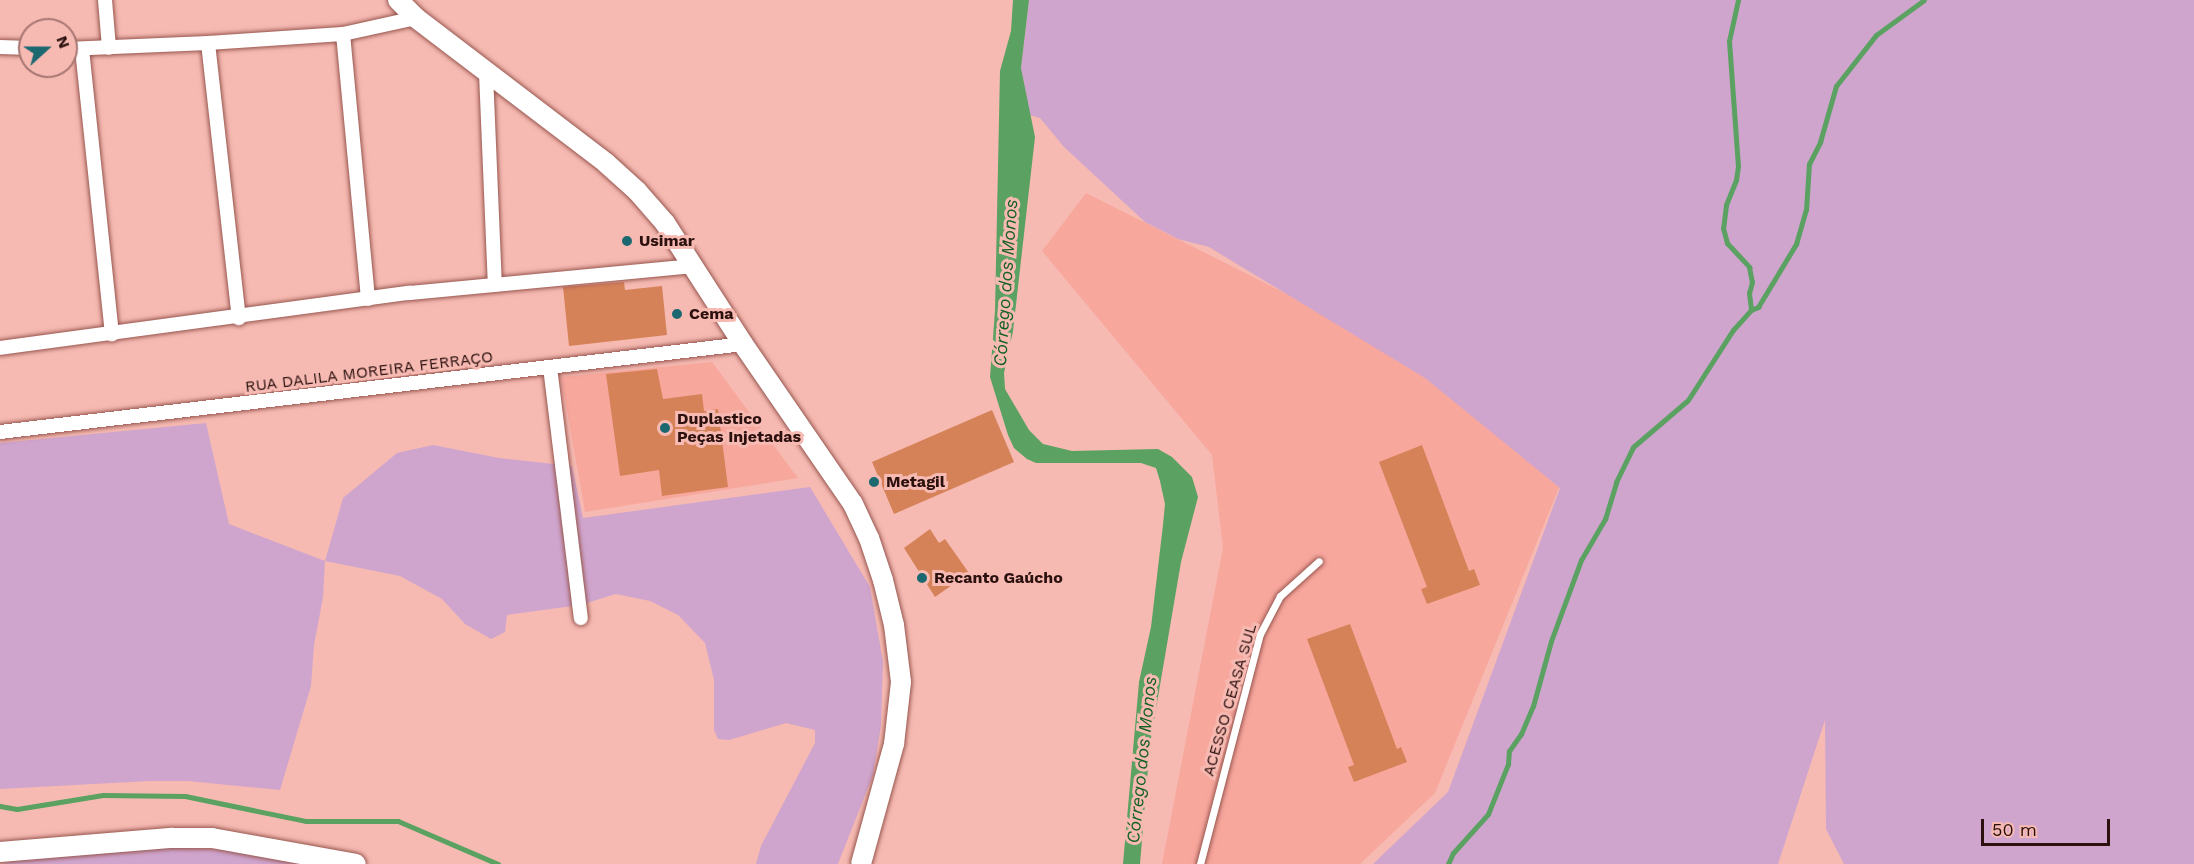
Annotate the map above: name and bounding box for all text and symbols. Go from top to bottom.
north arrow [18,18,78,78]
text: N [52,33,74,51]
water label: Córrego dos Monos [989,199,1023,367]
place label: Usimar [639,231,695,251]
marker: Usimar [620,234,634,248]
place label: Cema [689,304,733,324]
marker: Cema [670,307,684,321]
street label: RUA DALILA MOREIRA FERRAÇO [243,347,495,397]
place label: Duplastico Peças Injetadas [677,409,801,447]
marker: Duplastico Peças Injetadas [658,421,672,435]
place label: Metagil [886,472,945,492]
marker: Metagil [867,475,881,489]
place label: Recanto Gaúcho [934,568,1063,588]
marker: Recanto Gaúcho [915,571,929,585]
street label: ACESSO CEASA SUL [1199,621,1261,779]
water label: Córrego dos Monos [1122,675,1162,845]
scale bar [1984,807,2113,845]
text: 50 m [1992,819,2037,840]

